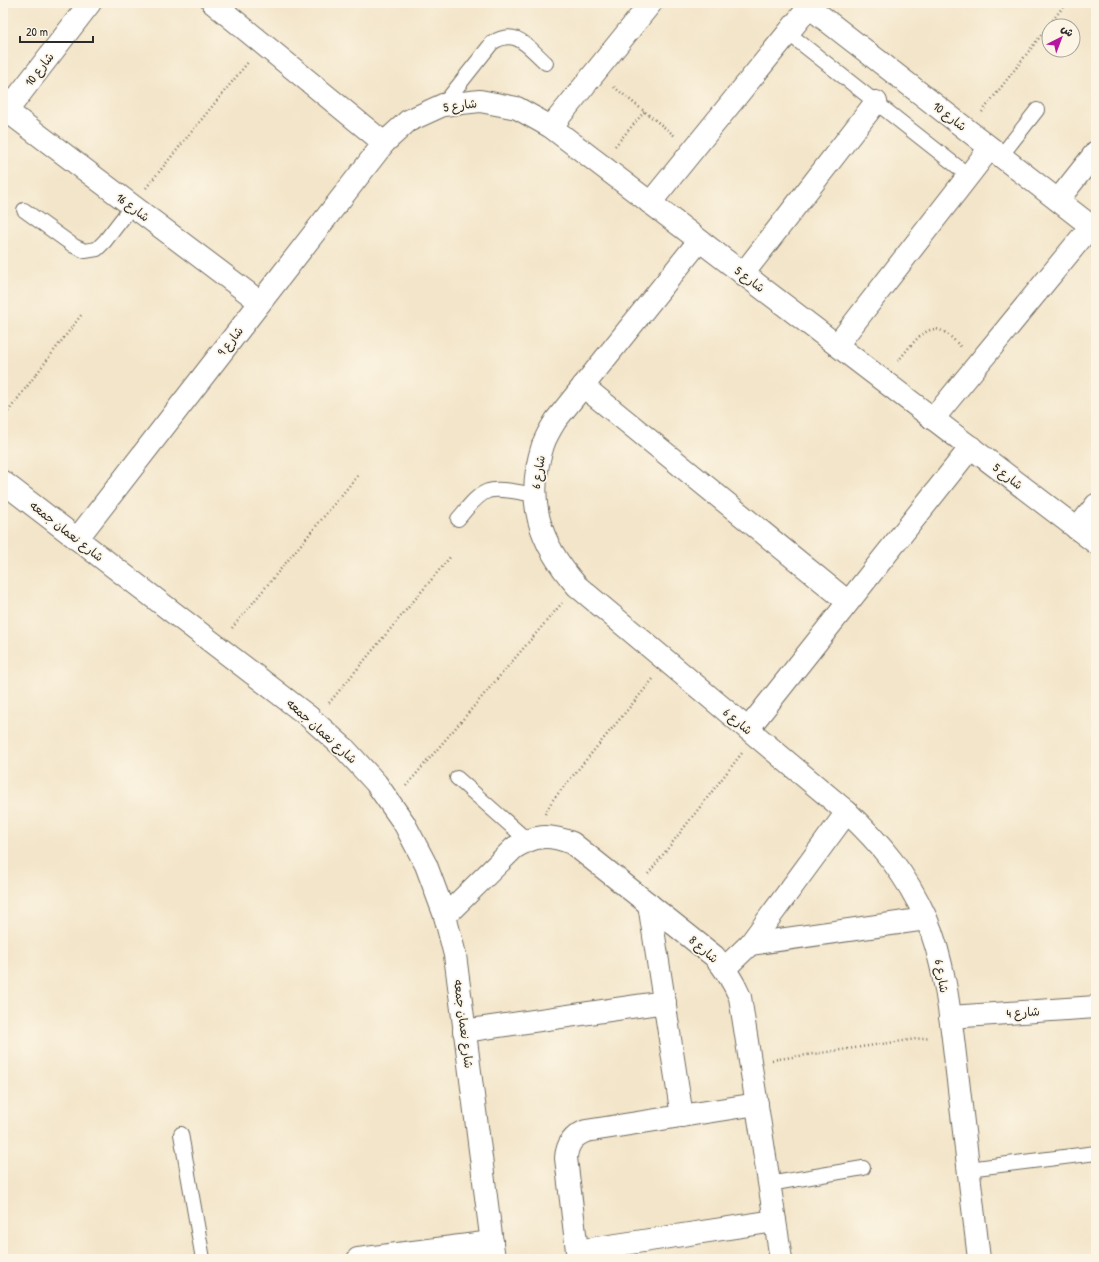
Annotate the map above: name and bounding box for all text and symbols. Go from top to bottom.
scale bar [20,18,93,44]
north arrow [1041,18,1081,58]
text: ش [1059,21,1077,40]
text: 20 m [26,23,48,40]
street label: شارع 10 [20,49,58,90]
street label: شارع 5 [442,94,478,117]
street label: شارع 10 [929,97,970,135]
street label: شارع 16 [112,189,153,226]
street label: شارع 5 [731,262,769,297]
street label: شارع 9 [213,323,248,360]
street label: شارع 6 [527,454,550,490]
street label: شارع 5 [989,459,1027,494]
street label: شارع نعمان جمعه [26,497,107,566]
street label: شارع نعمان جمعه [282,695,361,768]
street label: شارع 6 [719,704,756,739]
street label: شارع 8 [685,931,722,967]
street label: شارع 6 [930,958,953,994]
street label: شارع نعمان جمعه [449,979,478,1069]
street label: شارع 4 [1006,1002,1040,1023]

